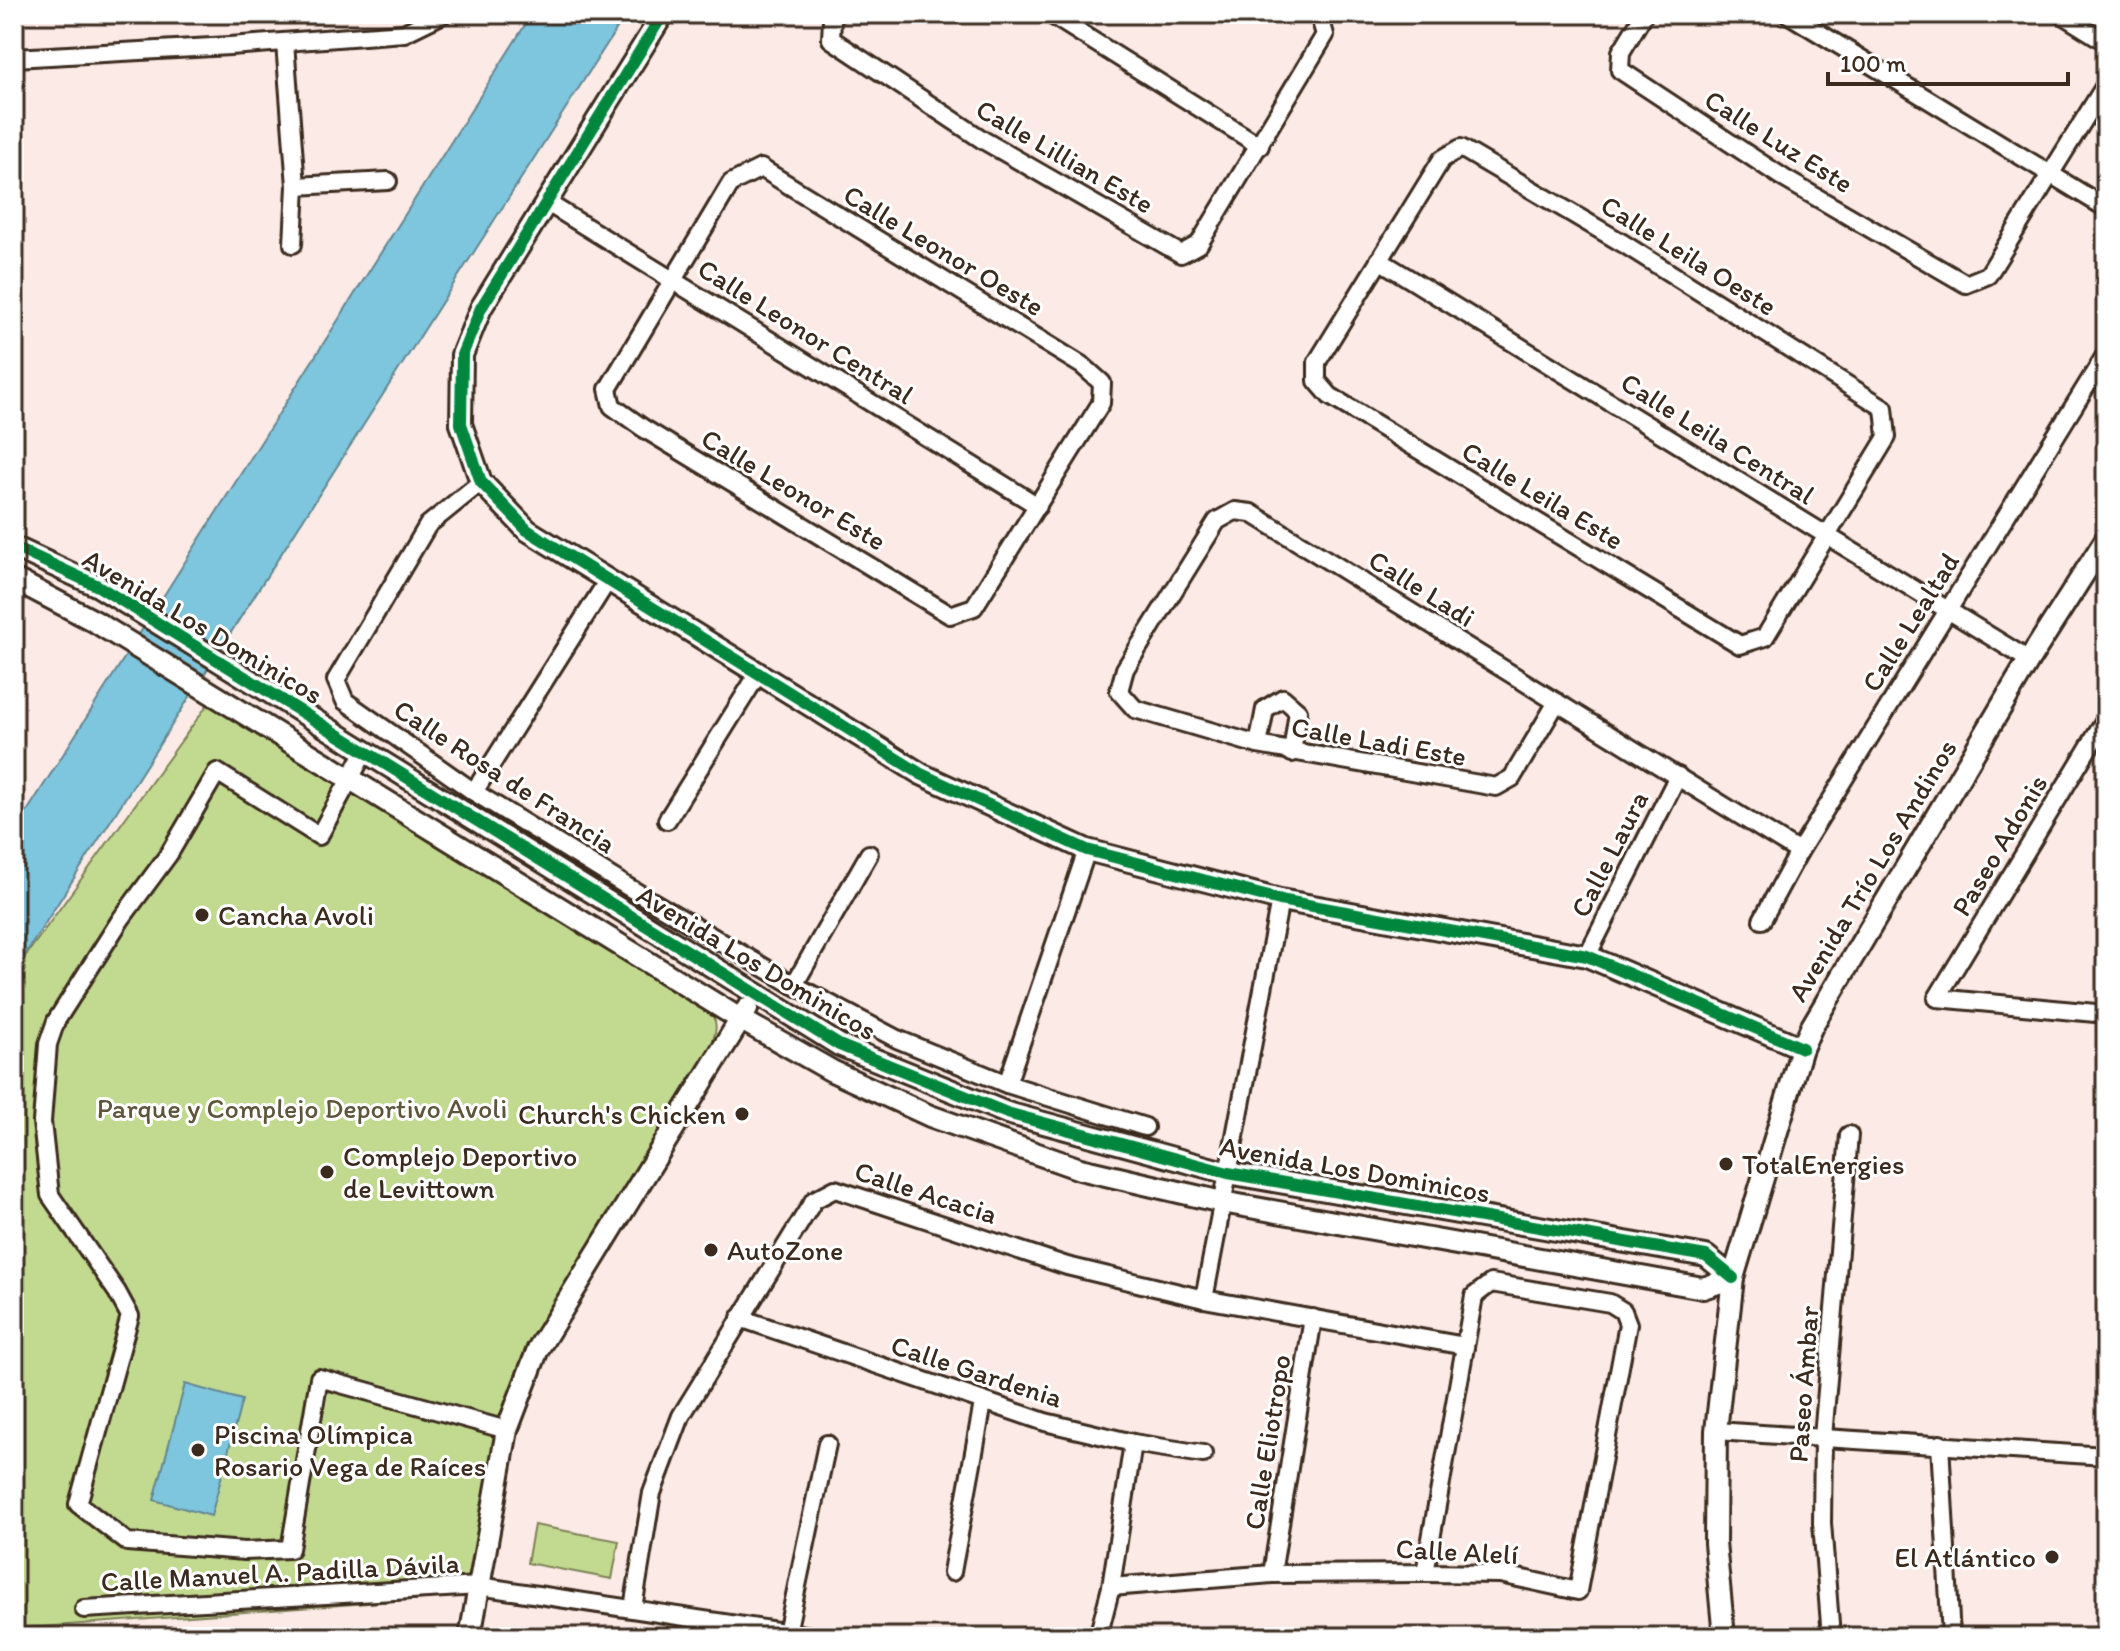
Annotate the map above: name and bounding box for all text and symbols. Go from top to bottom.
scale bar [1828,36,2068,86]
text: 100 m [1840,49,1906,78]
street label: Calle Luz Este [1698,82,1860,200]
street label: Calle Lillian Este [970,91,1160,221]
street label: Calle Leonor Oeste [838,177,1050,323]
street label: Calle Leila Oeste [1595,187,1783,323]
street label: Calle Leonor Central [692,251,920,411]
street label: Calle Leila Central [1615,365,1821,511]
street label: Calle Leonor Este [695,420,893,558]
street label: Calle Leila Este [1456,433,1630,557]
street label: Avenida Los Dominicos [77,541,329,711]
street label: Calle Ladi [1362,542,1482,634]
street label: Calle Lealtad [1854,546,1966,698]
street label: Calle Rosa de Francia [388,692,622,861]
street label: Calle Ladi Este [1289,709,1469,773]
street label: Avenida Trío Los Andinos [1780,733,1964,1007]
street label: Paseo Adonis [1944,768,2054,922]
street label: Calle Laura [1563,785,1655,923]
street label: Avenida Los Dominicos [631,877,883,1047]
place label: Cancha Avoli [218,898,374,932]
marker: Cancha Avoli [193,906,211,924]
park label: Parque y Complejo Deportivo Avoli [97,1091,507,1125]
place label: Church's Chicken [518,1097,726,1131]
marker: Church's Chicken [733,1105,751,1123]
street label: Avenida Los Dominicos [1217,1128,1493,1210]
place label: Complejo Deportivo de Levittown [343,1139,577,1205]
place label: TotalEnergies [1742,1147,1905,1181]
street label: Calle Acacia [851,1153,1002,1231]
marker: TotalEnergies [1717,1155,1735,1173]
marker: Complejo Deportivo de Levittown [318,1163,336,1181]
place label: AutoZone [727,1233,843,1267]
marker: AutoZone [702,1241,720,1259]
street label: Paseo Ámbar [1781,1305,1825,1463]
street label: Calle Gardenia [887,1327,1067,1415]
street label: Calle Eliotropo [1236,1352,1298,1532]
place label: Piscina Olímpica Rosario Vega de Raíces [214,1417,486,1483]
marker: Piscina Olímpica Rosario Vega de Raíces [189,1441,207,1459]
street label: Calle Alelí [1395,1531,1519,1571]
place label: El Atlántico [1895,1540,2036,1574]
street label: Calle Manuel A. Padilla Dávila [100,1546,460,1598]
marker: El Atlántico [2043,1548,2061,1566]

